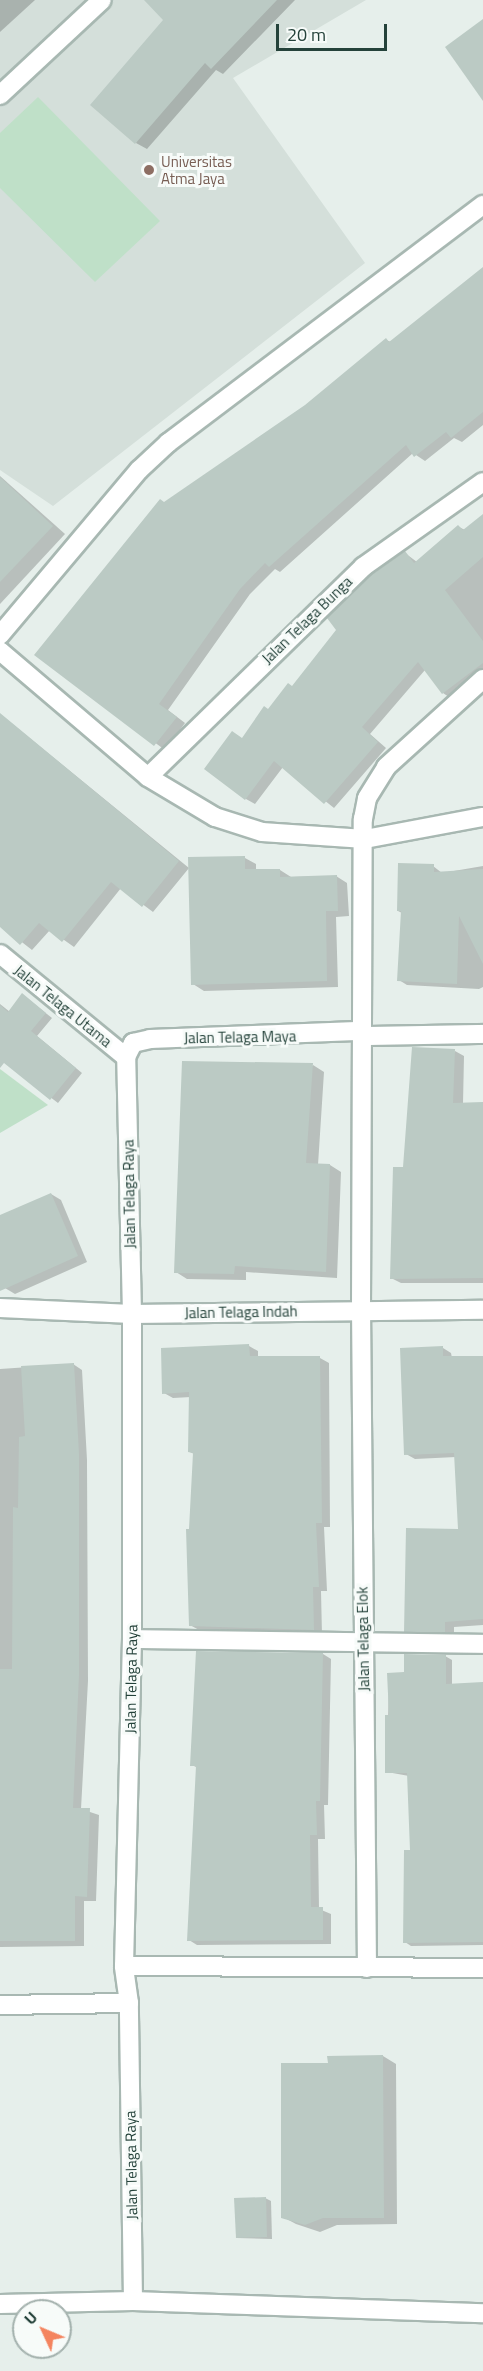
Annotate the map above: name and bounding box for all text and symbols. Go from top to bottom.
scale bar [279,12,390,50]
text: 20 m [287,21,326,48]
place label: Universitas Atma Jaya [161,152,232,187]
marker: Universitas Atma Jaya [142,163,156,177]
street label: Jalan Telaga Bunga [258,572,356,668]
street label: Jalan Telaga Utama [11,961,115,1051]
street label: Jalan Telaga Maya [184,1027,296,1047]
street label: Jalan Telaga Raya [119,1139,139,1249]
street label: Jalan Telaga Indah [184,1302,298,1322]
street label: Jalan Telaga Elok [353,1587,373,1691]
street label: Jalan Telaga Raya [121,1624,141,1734]
street label: Jalan Telaga Raya [121,2110,141,2220]
north arrow [12,2299,72,2359]
text: U [18,2306,43,2330]

